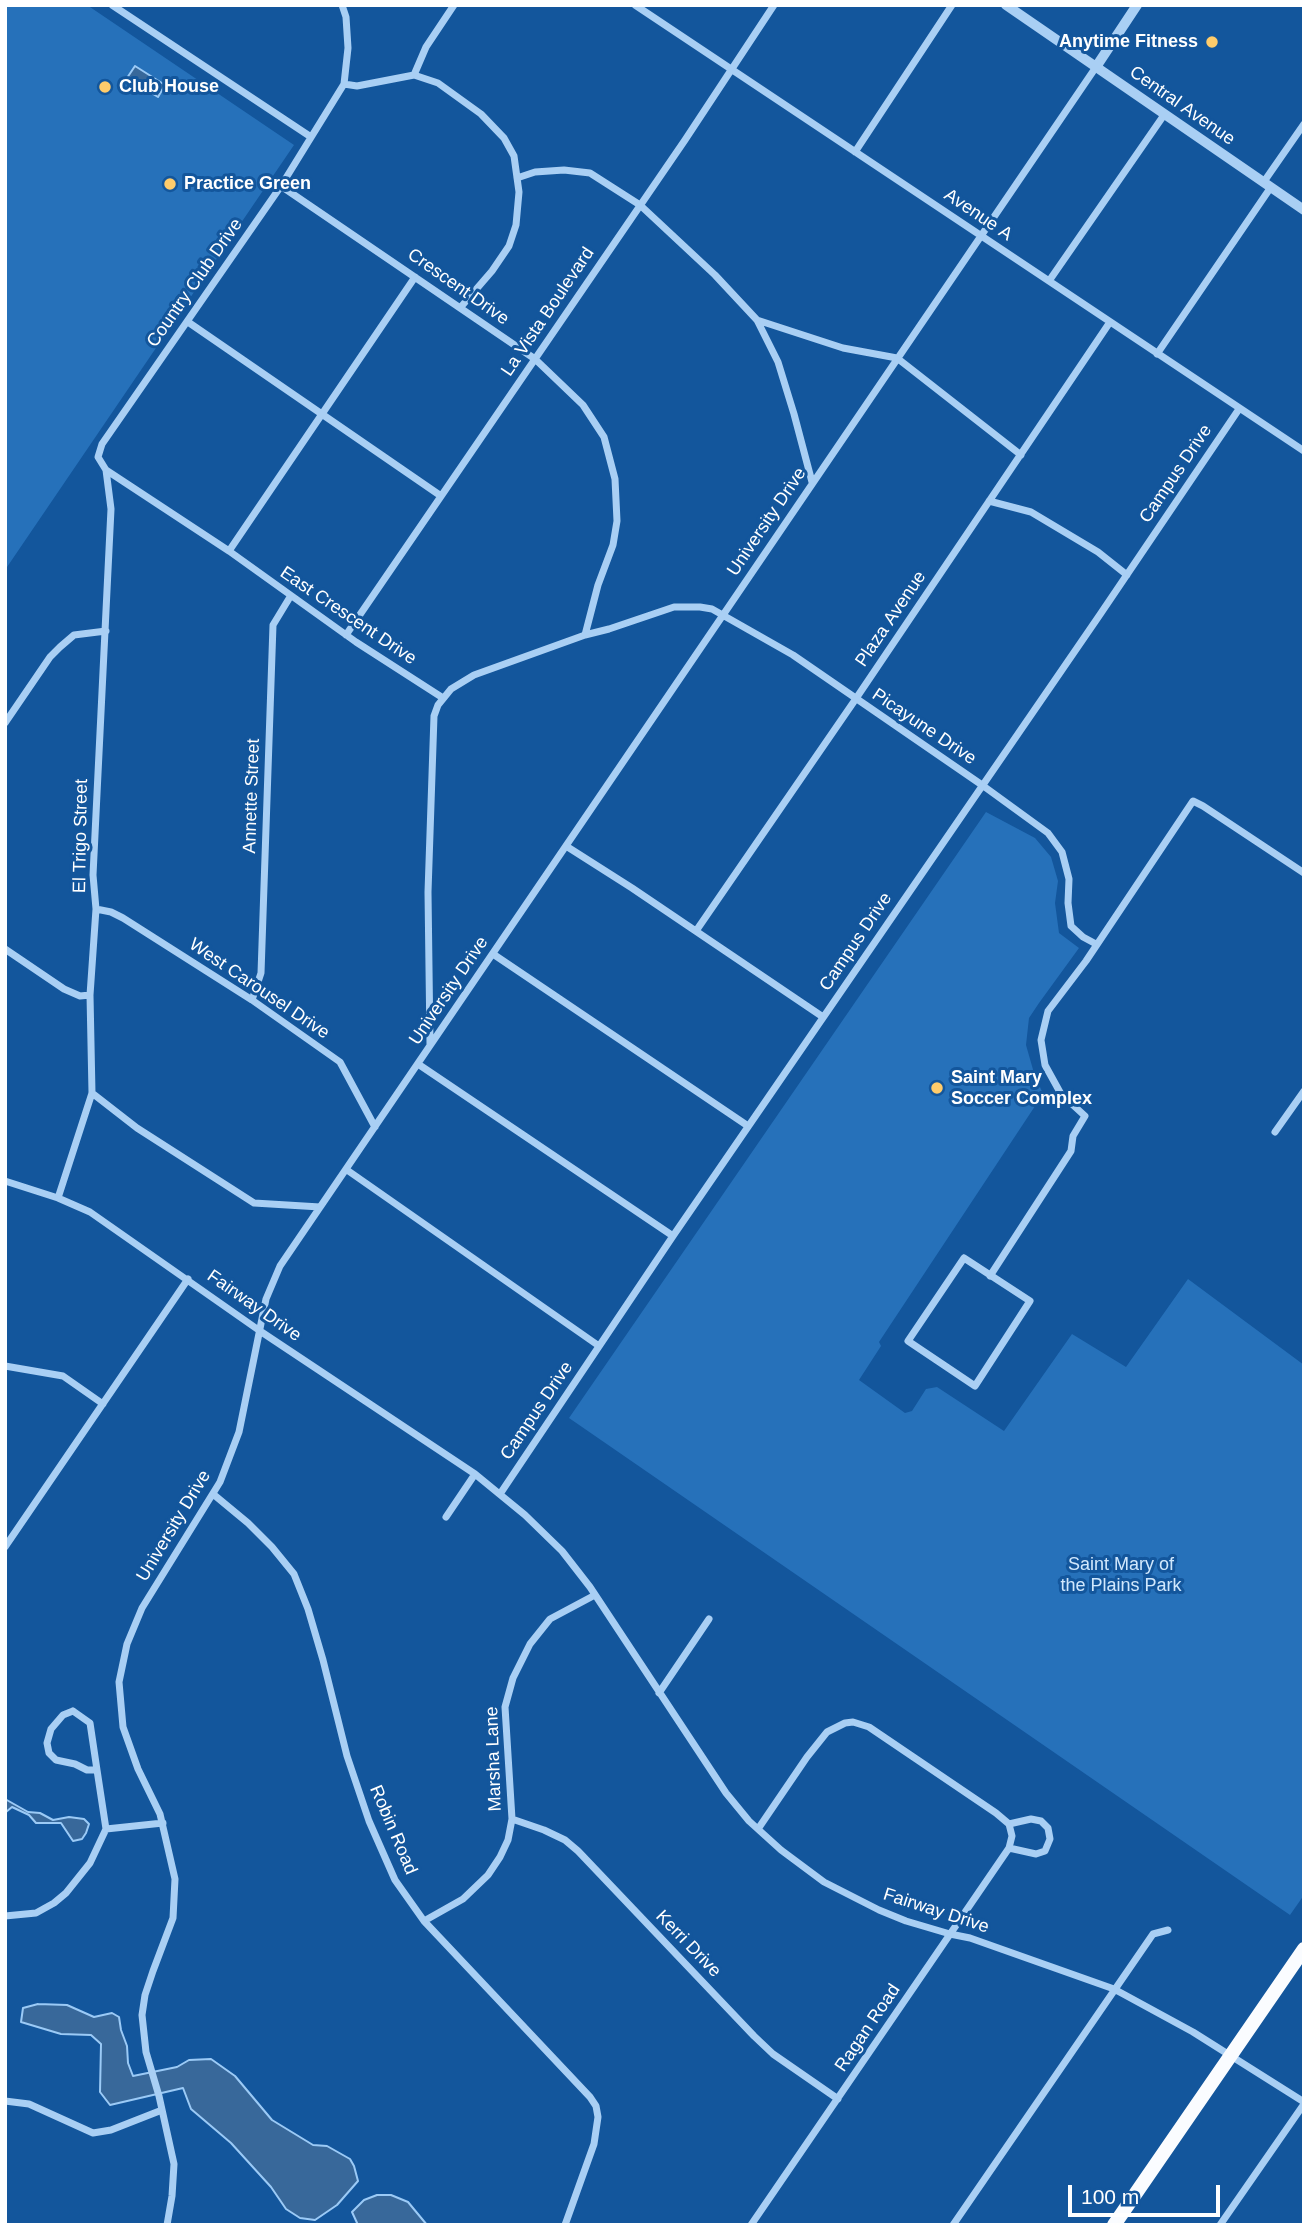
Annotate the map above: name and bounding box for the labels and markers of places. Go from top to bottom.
place label: Anytime Fitness [1059,31,1198,53]
marker: Anytime Fitness [1204,34,1220,50]
place label: Club House [119,76,219,98]
marker: Club House [97,79,113,95]
place label: Practice Green [184,173,311,195]
marker: Practice Green [162,176,178,192]
place label: Saint Mary Soccer Complex [951,1067,1092,1110]
marker: Saint Mary Soccer Complex [929,1080,945,1096]

